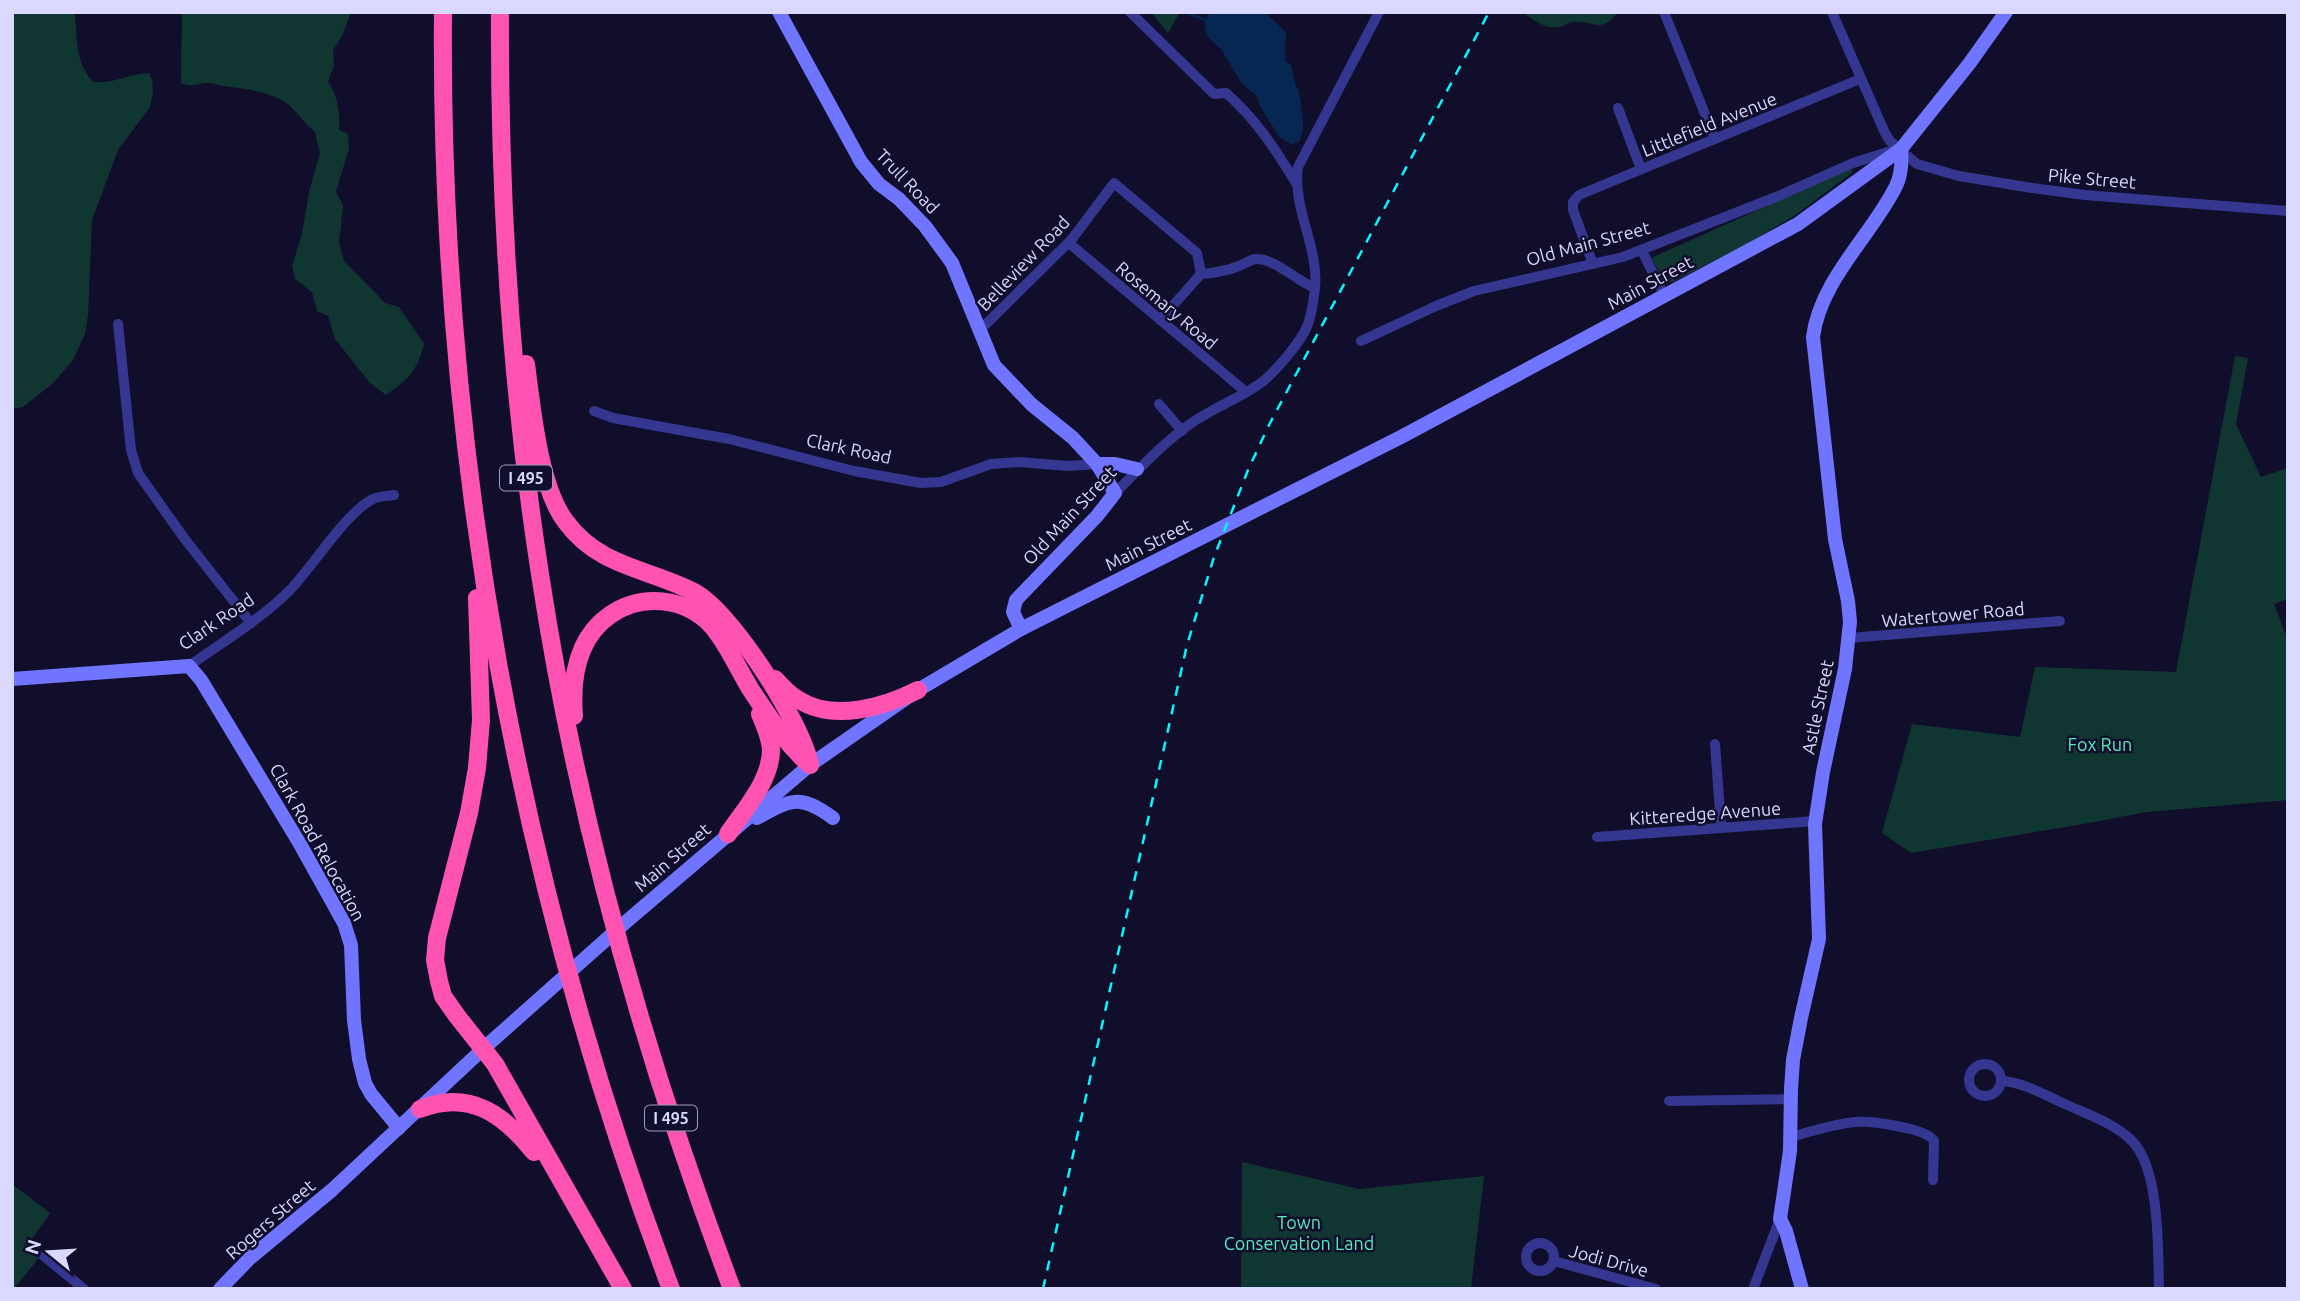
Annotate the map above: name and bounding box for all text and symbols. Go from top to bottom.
street label: Littlefield Avenue [1639,88,1779,160]
street label: Trull Road [872,145,944,217]
street label: Pike Street [2047,164,2137,192]
street label: Belleview Road [973,212,1073,314]
street label: Old Main Street [1524,217,1652,269]
street label: Main Street [1604,251,1696,313]
street label: Rosemary Road [1112,257,1222,353]
street label: Clark Road [805,429,893,467]
street label: Old Main Street [1018,462,1120,568]
road number: I 495 [500,466,552,491]
street label: Main Street [1102,514,1194,574]
street label: Clark Road [175,589,257,653]
street label: Watertower Road [1881,598,2025,630]
street label: Astle Street [1797,658,1837,756]
park label: Fox Run [2068,734,2132,754]
street label: Clark Road Relocation [266,760,370,924]
street label: Kitteredge Avenue [1628,798,1782,828]
street label: Main Street [630,819,714,895]
road number: I 495 [645,1106,697,1130]
street label: Rogers Street [222,1175,318,1263]
park label: Town Conservation Land [1224,1212,1374,1253]
north arrow [14,1217,84,1287]
text: N [20,1237,45,1257]
street label: Jodi Drive [1567,1240,1651,1280]

